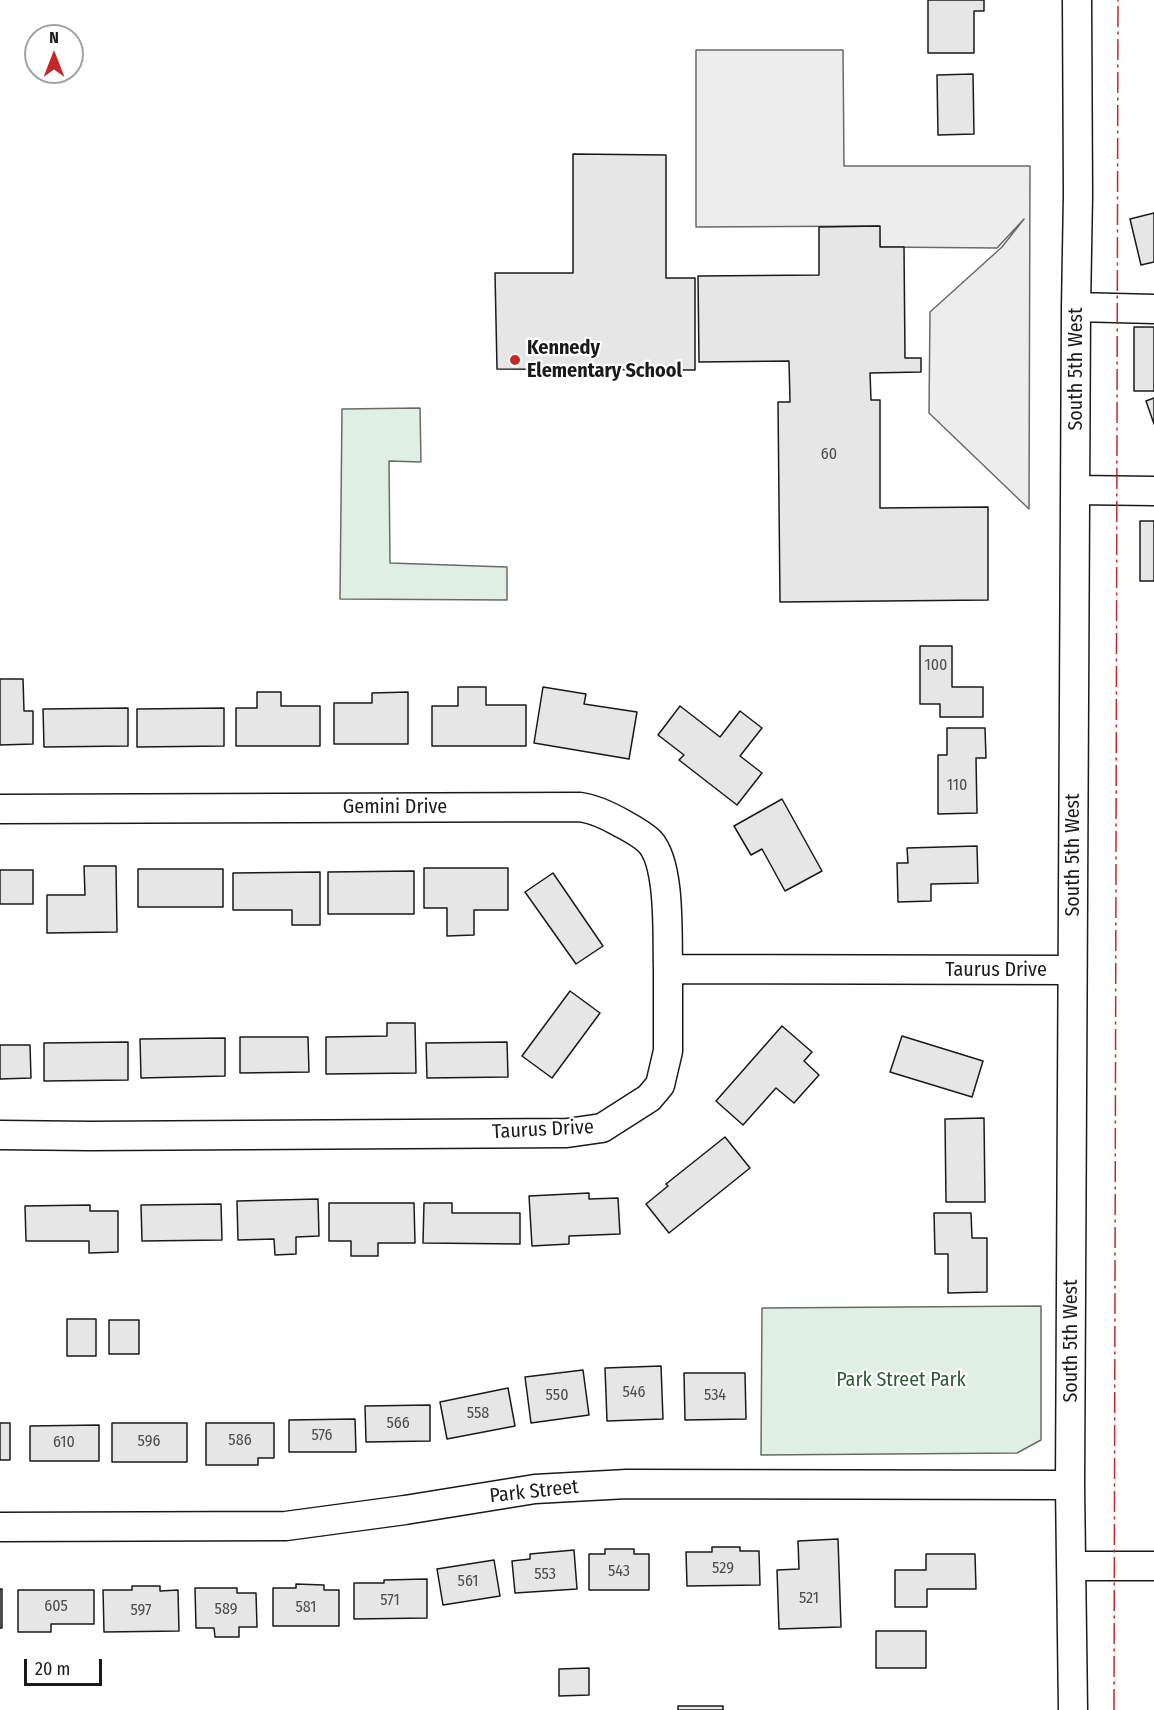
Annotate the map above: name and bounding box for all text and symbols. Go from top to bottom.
north arrow [24,24,84,84]
text: N [49,28,59,47]
street label: South 5th West [1064,307,1088,431]
place label: Kennedy Elementary School [527,336,682,383]
marker: Kennedy Elementary School [508,353,522,367]
house number: 60 [821,445,837,465]
house number: 100 [925,656,947,676]
house number: 110 [947,776,967,796]
street label: South 5th West [1061,793,1085,917]
street label: Gemini Drive [343,795,447,819]
street label: Taurus Drive [945,958,1047,982]
street label: Taurus Drive [492,1115,594,1145]
street label: South 5th West [1059,1279,1083,1403]
park label: Park Street Park [836,1368,966,1392]
house number: 546 [622,1383,646,1403]
house number: 550 [546,1386,568,1406]
house number: 534 [704,1386,726,1406]
house number: 558 [467,1404,489,1424]
house number: 566 [386,1414,410,1434]
house number: 576 [311,1426,333,1446]
house number: 586 [228,1431,252,1451]
house number: 596 [138,1432,160,1452]
house number: 610 [53,1433,75,1453]
street label: Park Street [488,1475,580,1509]
house number: 529 [712,1559,734,1579]
house number: 543 [608,1562,630,1582]
house number: 553 [534,1565,556,1585]
house number: 561 [458,1572,478,1592]
house number: 521 [799,1589,819,1609]
house number: 571 [380,1591,400,1611]
house number: 605 [44,1597,68,1617]
house number: 581 [295,1598,317,1618]
house number: 589 [215,1600,237,1620]
house number: 597 [130,1601,152,1621]
scale bar [27,1647,105,1685]
text: 20 m [35,1658,70,1680]

